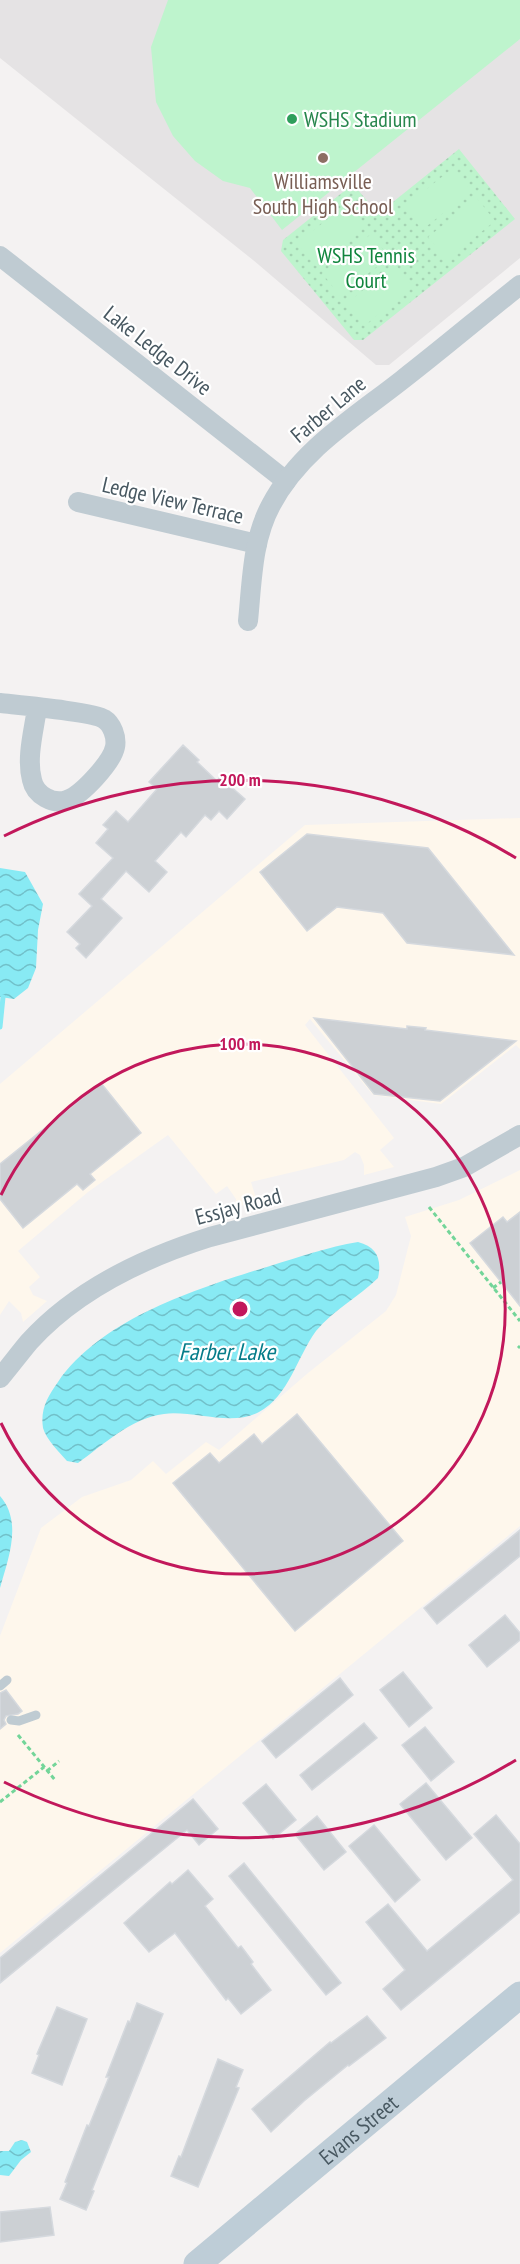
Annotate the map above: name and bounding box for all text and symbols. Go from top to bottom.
place label: WSHS Stadium [304,105,417,133]
marker: WSHS Stadium [285,112,299,126]
marker: Williamsville South High School [316,151,330,165]
place label: Williamsville South High School [253,167,394,220]
park label: WSHS Tennis Court [317,241,415,294]
street label: Lake Ledge Drive [98,299,218,401]
street label: Farber Lane [285,369,371,449]
street label: Ledge View Terrace [100,470,246,530]
text: 200 m [219,768,261,791]
text: 100 m [219,1032,261,1055]
street label: Essjay Road [192,1181,284,1231]
centre of rings [230,1299,250,1319]
water label: Farber Lake [179,1336,277,1367]
street label: Evans Street [313,2089,404,2171]

